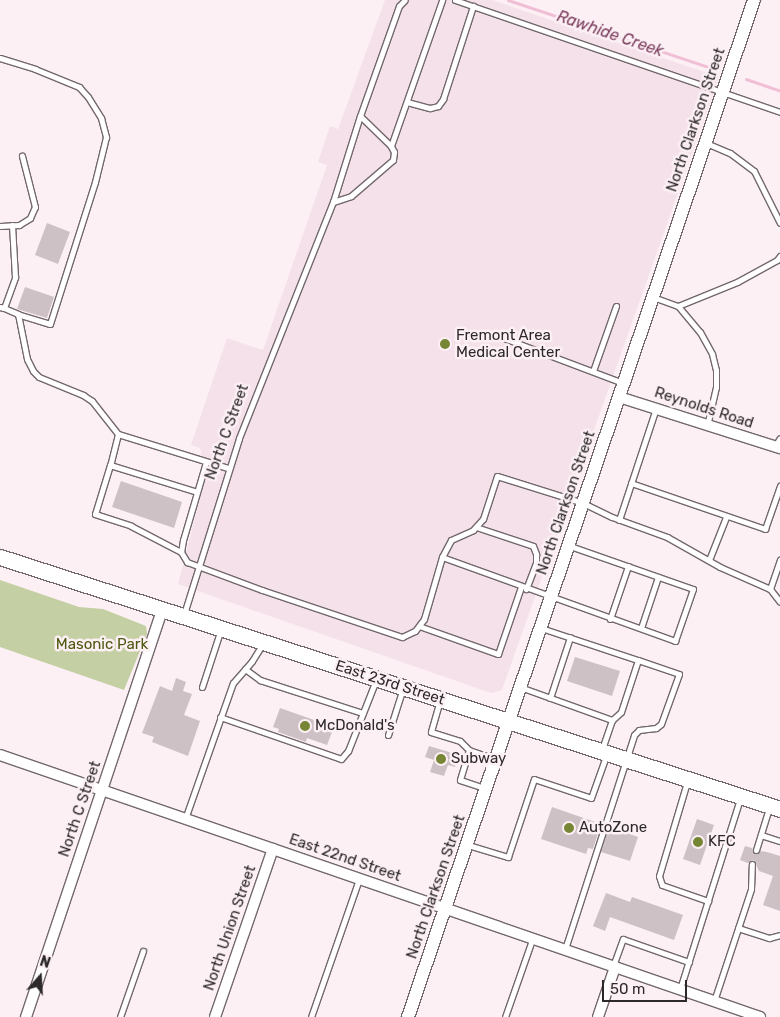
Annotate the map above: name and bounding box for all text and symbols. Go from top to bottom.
water label: Rawhide Creek [554,7,666,61]
street label: North Clarkson Street [663,46,729,194]
place label: Fremont Area Medical Center [456,326,560,361]
marker: Fremont Area Medical Center [438,337,452,351]
street label: North C Street [201,382,253,482]
street label: Reynolds Road [652,383,756,433]
street label: North Clarkson Street [533,429,599,577]
park label: Masonic Park [56,636,148,654]
street label: East 23rd Street [333,657,447,709]
place label: McDonald's [315,717,395,735]
marker: McDonald's [299,720,311,732]
place label: Subway [451,750,506,768]
marker: Subway [435,753,447,765]
street label: North C Street [55,759,105,859]
street label: North Clarkson Street [403,813,469,961]
place label: AutoZone [579,819,647,837]
marker: AutoZone [563,822,575,834]
street label: East 22nd Street [287,830,403,886]
place label: KFC [708,833,736,851]
marker: KFC [692,836,704,848]
street label: North Union Street [200,863,260,993]
north arrow [15,952,65,1002]
text: N [38,953,53,972]
scale bar [605,970,690,1002]
text: 50 m [610,980,645,998]

